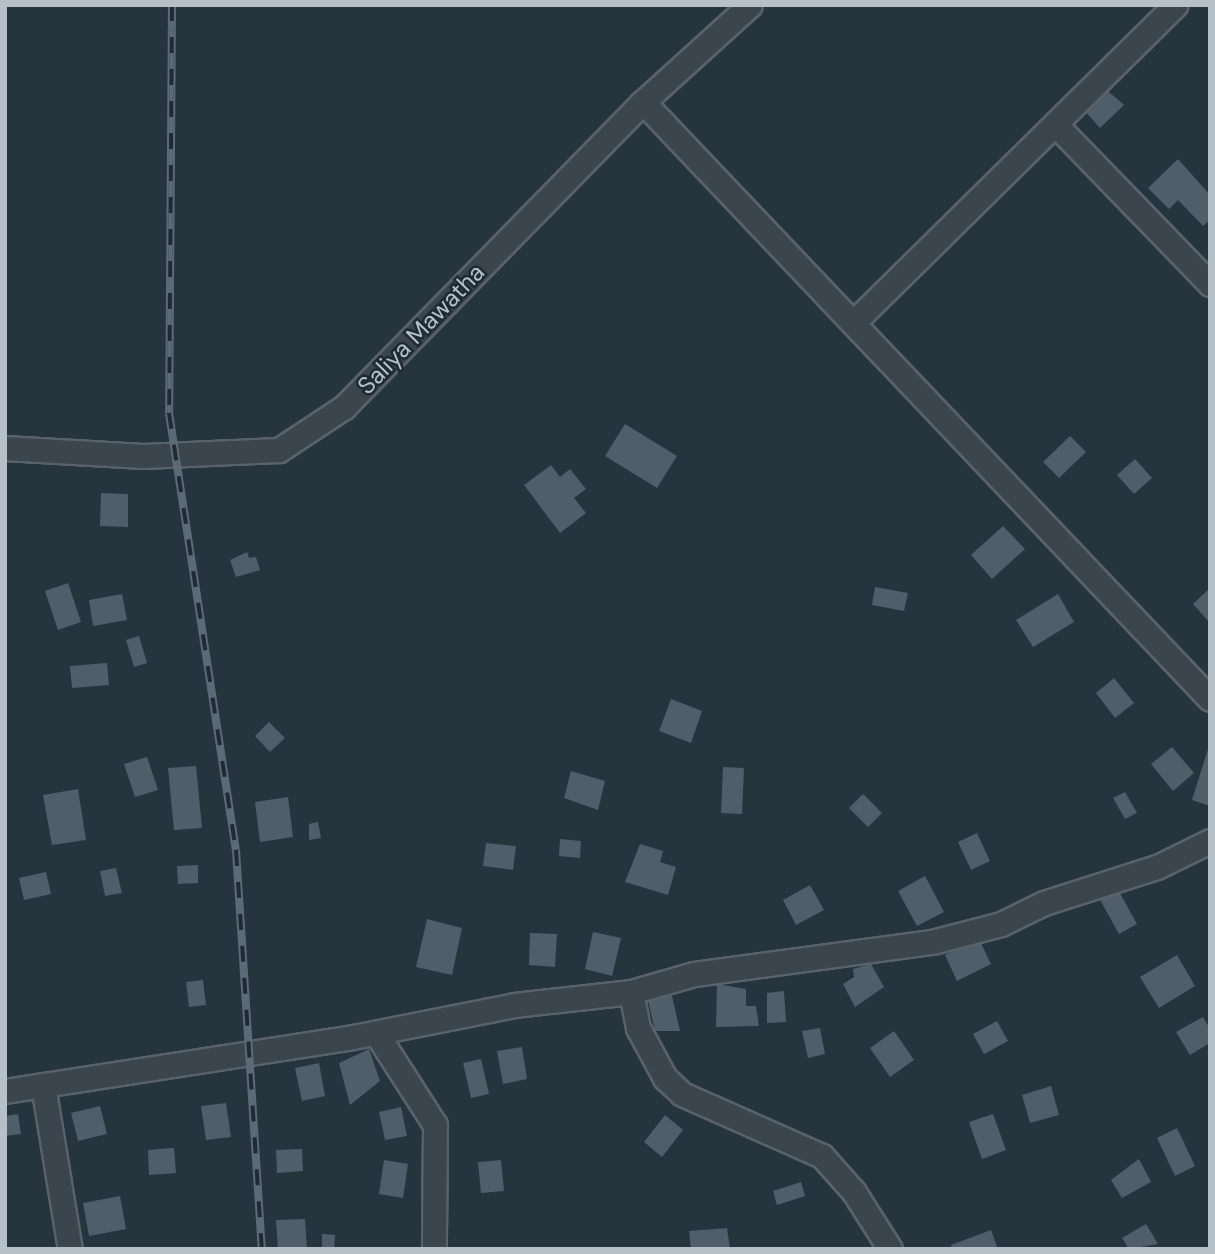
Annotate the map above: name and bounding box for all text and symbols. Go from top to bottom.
street label: Saliya Mawatha [352,258,490,400]

